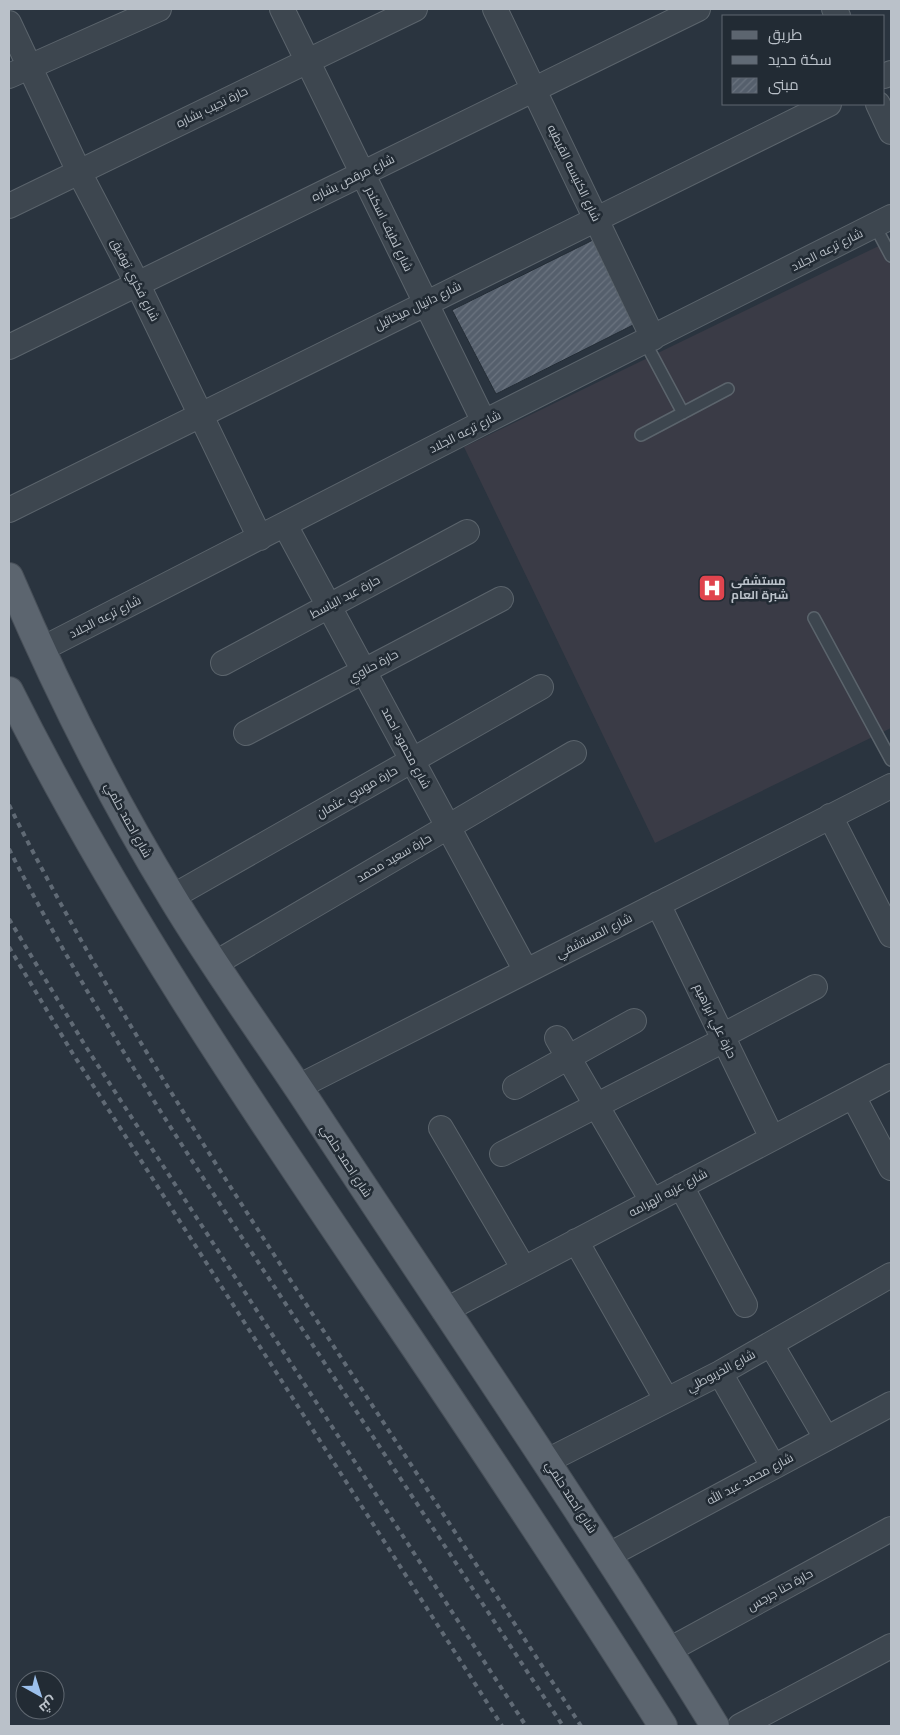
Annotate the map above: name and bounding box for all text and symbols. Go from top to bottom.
legend [722,15,885,105]
text: طريق [768,25,802,45]
text: سكة حديد [768,50,832,69]
text: مبنى [768,75,799,95]
street label: حارة نجيب بشاره [173,83,250,130]
street label: شارع الكنيسه القبطيه [544,122,604,224]
street label: شارع مرقص بشاره [309,151,397,205]
street label: شارع لطيف اسكندر [361,183,417,274]
street label: شارع ترعه الجلاد [788,225,866,275]
street label: شارع فكري توفيق [105,236,163,325]
street label: شارع دانيال ميخائيل [372,278,464,334]
street label: شارع ترعه الجلاد [426,407,504,457]
street label: حارة عبد الباسط [307,572,382,621]
hospital icon: مستشفى شبرة العام [697,573,727,603]
place label: مستشفى شبرة العام [731,573,788,603]
street label: شارع ترعه الجلاد [66,592,144,642]
street label: حارة حناوي [345,646,402,688]
street label: شارع محمود احمد [378,704,434,792]
street label: حارة موسي عثمان [313,762,402,824]
street label: شارع احمد حلمي [99,780,155,861]
street label: حارة سعيد محمد [354,830,434,885]
street label: شارع المستشفي [553,910,636,964]
street label: حارة علي ابراهيم [688,981,740,1062]
street label: شارع احمد حلمي [315,1122,375,1201]
street label: شارع عزبه الهرامه [626,1166,710,1220]
street label: شارع الخربوطلي [684,1346,759,1398]
street label: شارع محمد عبد الله [704,1449,796,1509]
street label: شارع احمد حلمي [540,1458,600,1537]
street label: حارة حنا جرجس [744,1565,815,1614]
north arrow [15,1670,65,1720]
text: ش [36,1692,61,1718]

